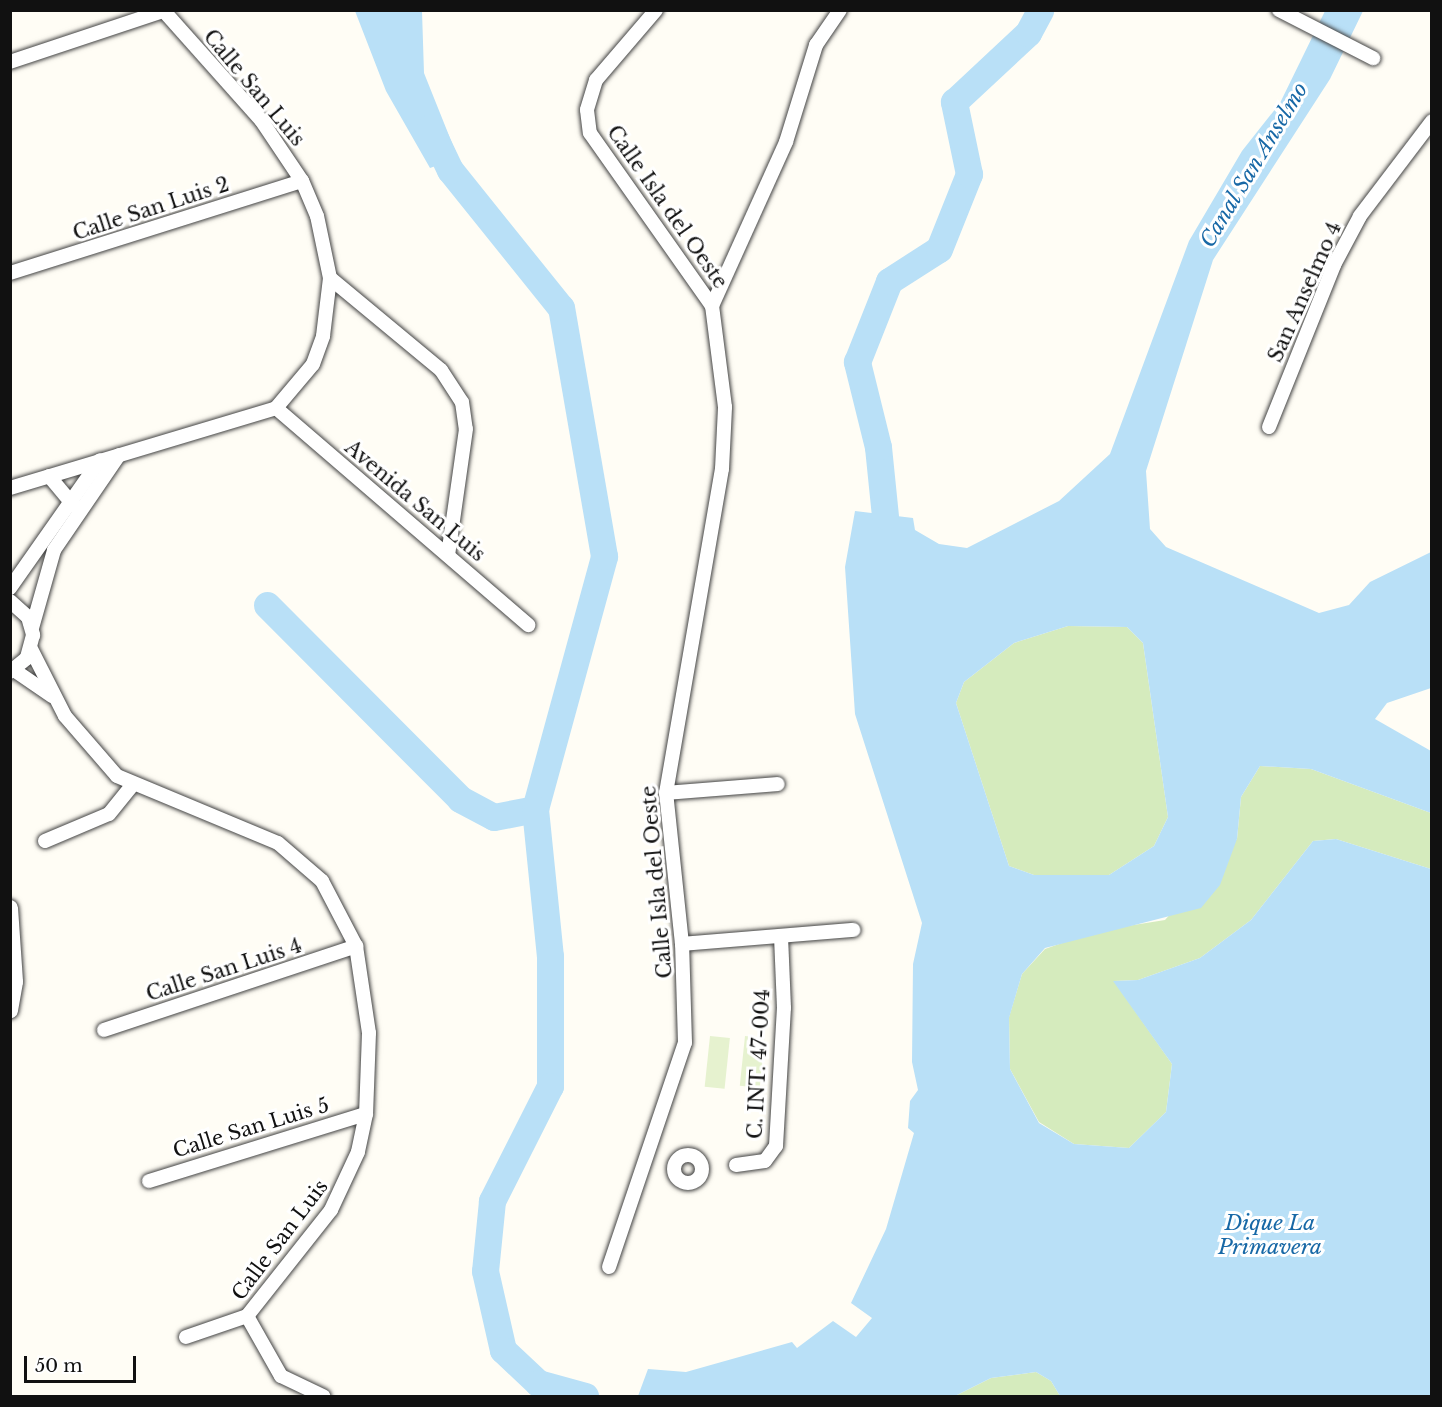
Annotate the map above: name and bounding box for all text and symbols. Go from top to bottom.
street label: Calle San Luis [198,25,310,151]
water label: Canal San Anselmo [1194,77,1314,253]
street label: Calle Isla del Oeste [602,121,732,293]
street label: Calle San Luis 2 [70,172,232,246]
street label: San Anselmo 4 [1263,218,1347,366]
street label: Avenida San Luis [340,435,490,567]
street label: Calle Isla del Oeste [637,785,677,979]
street label: Calle San Luis 4 [143,934,305,1006]
street label: C. INT. 47-004 [743,988,775,1140]
street label: Calle San Luis 5 [170,1093,332,1163]
street label: Calle San Luis [227,1175,333,1305]
water label: Dique La Primavera [1218,1210,1322,1260]
scale bar [27,1344,140,1382]
text: 50 m [35,1355,83,1377]

